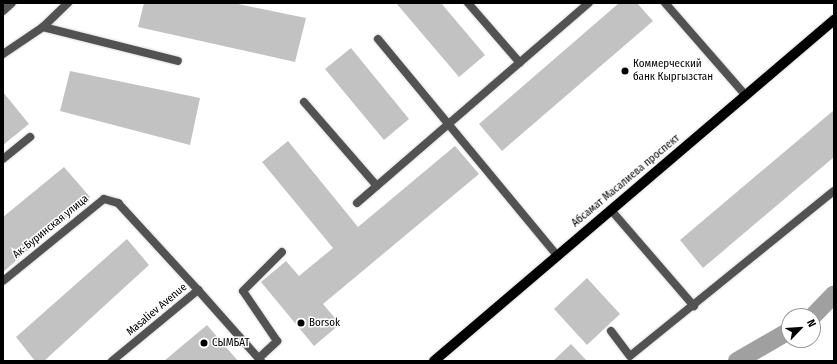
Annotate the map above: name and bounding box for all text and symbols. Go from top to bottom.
place label: Коммерческий банк Кыргызстан [633,58,713,84]
marker: Коммерческий банк Кыргызстан [620,66,630,76]
street label: Абсамат Масалиева проспект [569,132,683,230]
street label: Ак-Буринская улица [10,192,92,262]
street label: Masaliev Avenue [124,281,190,339]
north arrow [781,308,821,348]
place label: Borsok [309,316,340,330]
text: N [804,317,819,329]
marker: Borsok [296,318,306,328]
place label: СЫМБАТ [212,336,250,350]
marker: СЫМБАТ [199,338,209,348]

